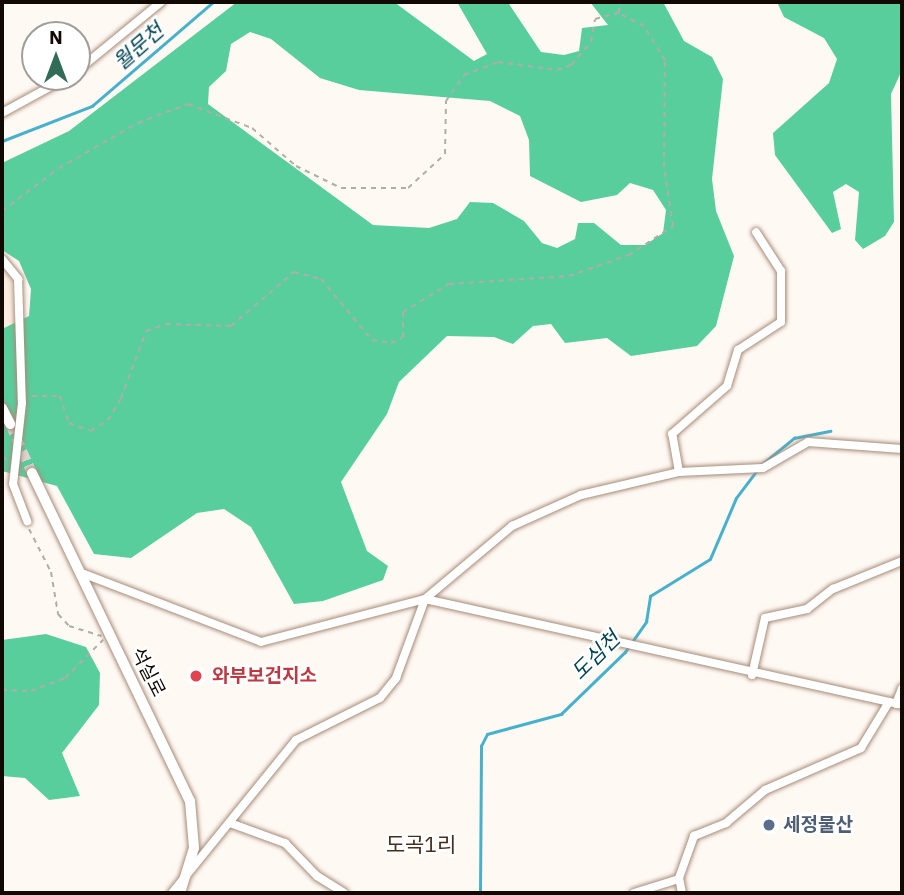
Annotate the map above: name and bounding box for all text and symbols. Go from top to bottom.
water label: 월문천 [108,17,168,75]
north arrow [21,21,91,91]
text: N [49,25,63,49]
water label: 도심천 [566,626,624,684]
street label: 석실로 [126,643,170,701]
place label: 와부보건지소 [212,665,317,687]
marker: 와부보건지소 [186,666,206,686]
place label: 세정물산 [783,814,853,836]
marker: 세정물산 [761,817,777,833]
district label: 도곡1리 [386,831,456,857]

